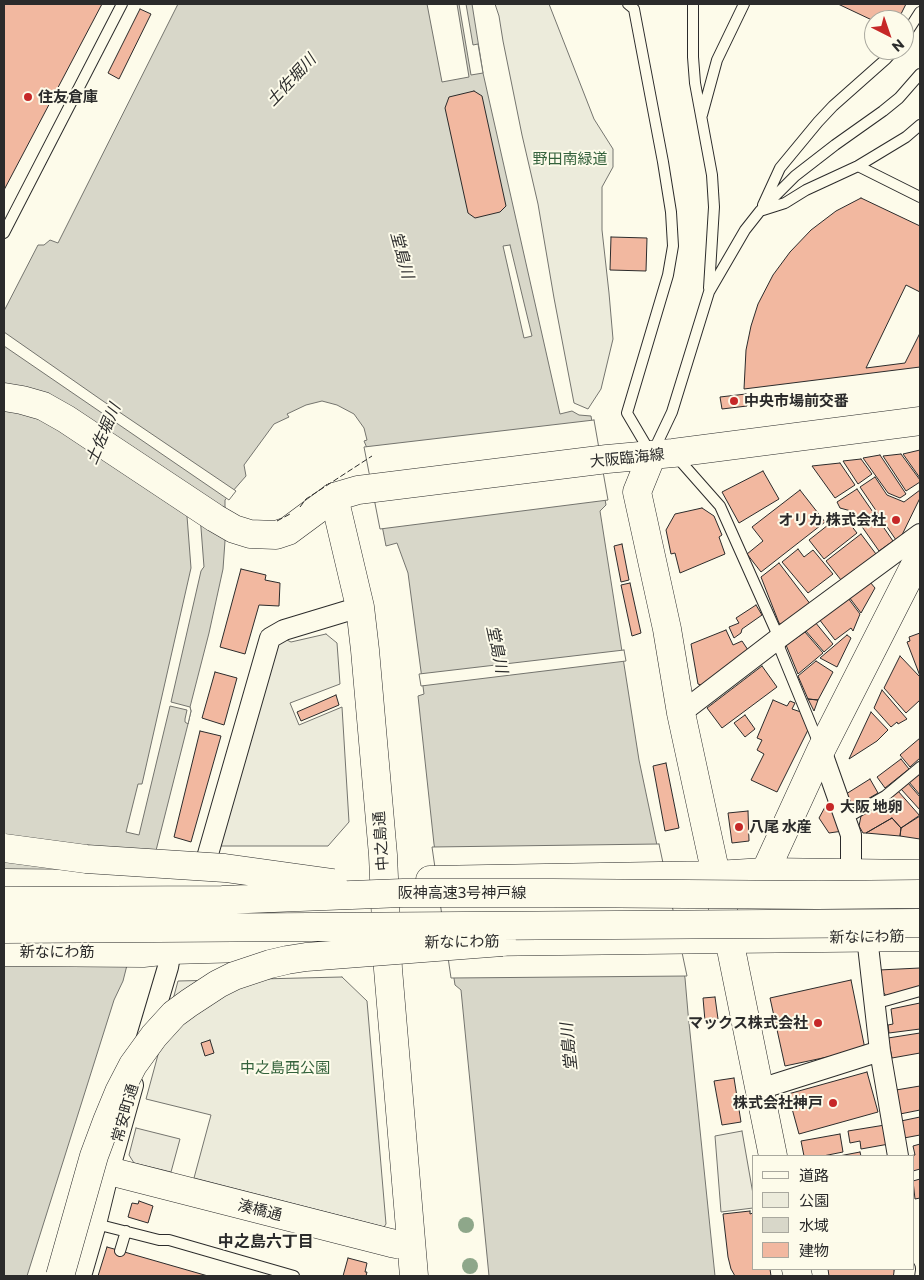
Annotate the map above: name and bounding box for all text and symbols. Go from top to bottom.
north arrow [864,10,914,60]
text: N [889,36,908,56]
water label: 土佐堀川 [262,50,320,110]
place label: 住友倉庫 [38,88,98,106]
marker: 住友倉庫 [22,91,34,103]
park label: 野田南緑道 [533,150,607,168]
water label: 堂島川 [387,229,417,281]
place label: 中央市場前交番 [744,392,849,410]
marker: 中央市場前交番 [728,395,740,407]
water label: 土佐堀川 [82,401,124,467]
street label: 大阪臨海線 [589,445,665,471]
place label: オリカ 株式会社 [778,511,886,529]
marker: オリカ 株式会社 [890,514,902,526]
water label: 堂島川 [483,624,511,674]
place label: 大阪 地卵 [840,798,903,816]
marker: 大阪 地卵 [824,801,836,813]
street label: 中之島通 [370,810,392,872]
place label: 八尾 水産 [749,818,812,836]
marker: 八尾 水産 [733,821,745,833]
street label: 阪神高速3号神戸線 [398,884,526,902]
street label: 新なにわ筋 [829,927,905,947]
street label: 新なにわ筋 [424,932,500,952]
street label: 新なにわ筋 [20,943,94,961]
place label: マックス株式会社 [688,1014,808,1032]
marker: マックス株式会社 [812,1017,824,1029]
water label: 堂島川 [557,1022,581,1072]
park label: 中之島西公園 [240,1059,330,1077]
street label: 常安町通 [108,1082,142,1144]
place label: 株式会社神戸 [733,1094,823,1112]
marker: 株式会社神戸 [827,1097,839,1109]
legend [752,1155,914,1270]
text: 道路 [799,1166,829,1184]
text: 公園 [799,1191,829,1209]
street label: 湊橋通 [236,1196,284,1224]
text: 水域 [799,1216,829,1234]
district label: 中之島六丁目 [218,1232,314,1252]
text: 建物 [799,1241,829,1259]

